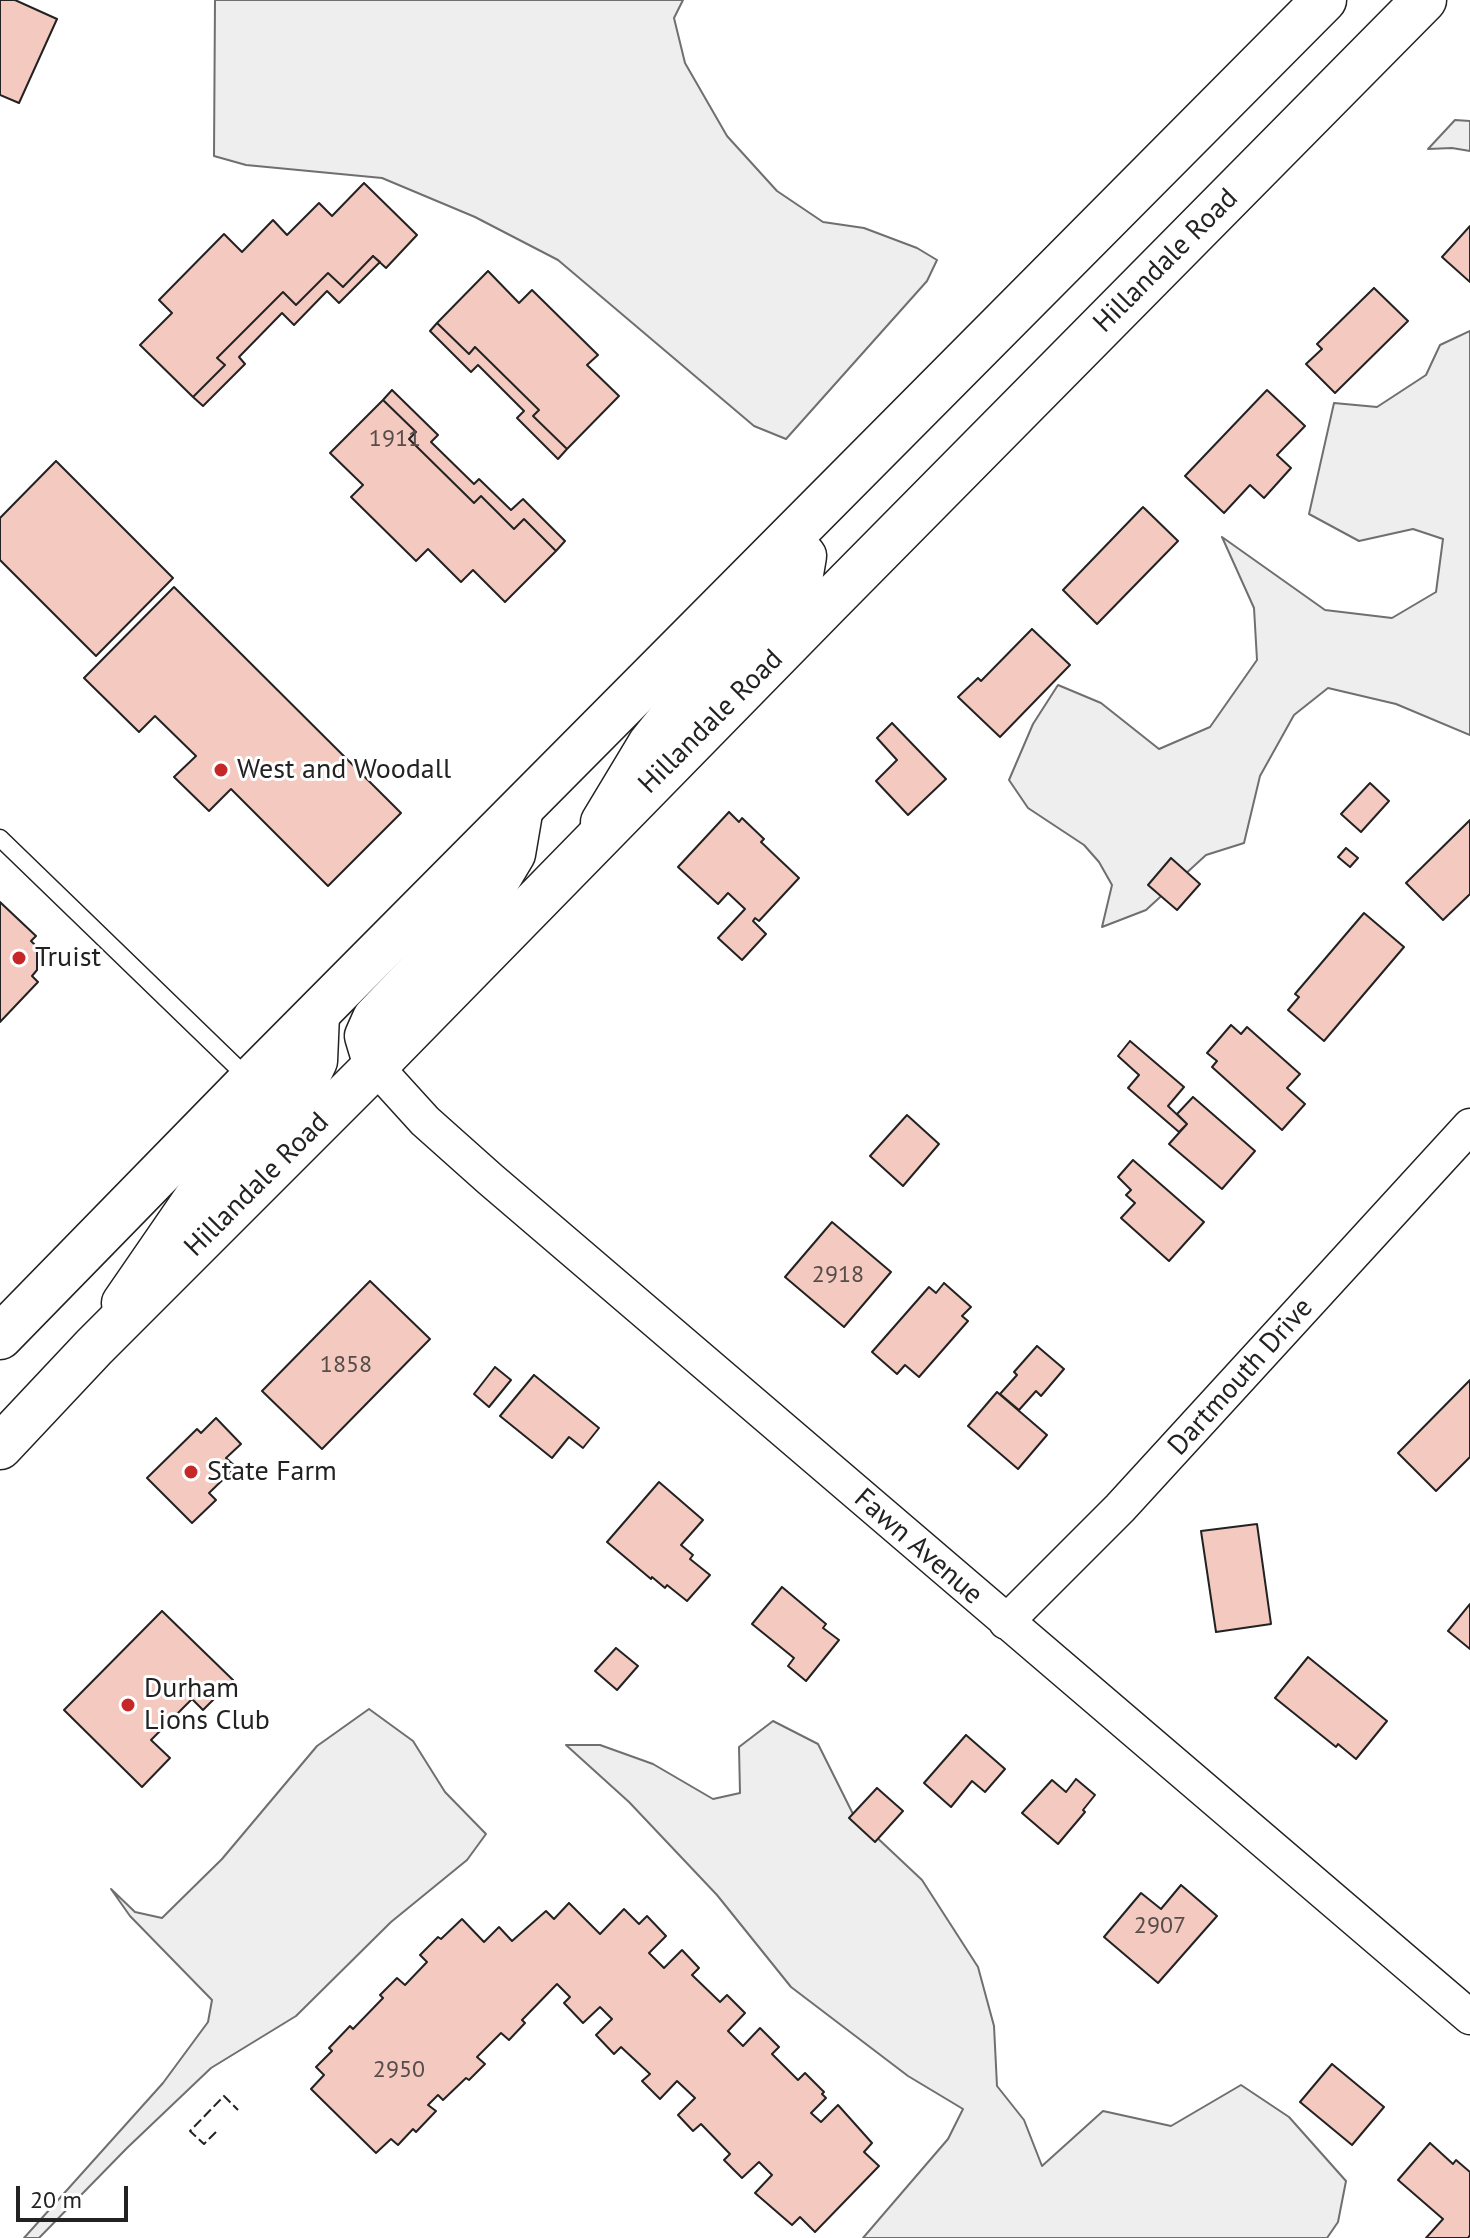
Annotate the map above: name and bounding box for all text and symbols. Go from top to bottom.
street label: Hillandale Road [1087,182,1245,340]
house number: 1911 [369,425,421,453]
street label: Hillandale Road [632,643,790,801]
place label: West and Woodall [237,753,451,787]
marker: West and Woodall [212,761,230,779]
place label: Truist [35,941,101,975]
marker: Truist [10,949,28,967]
street label: Hillandale Road [178,1106,336,1264]
house number: 2918 [812,1261,864,1289]
street label: Dartmouth Drive [1162,1291,1320,1463]
house number: 1858 [320,1351,372,1379]
place label: State Farm [207,1455,337,1489]
marker: State Farm [182,1463,200,1481]
street label: Fawn Avenue [847,1482,989,1612]
place label: Durham Lions Club [144,1672,270,1738]
marker: Durham Lions Club [119,1696,137,1714]
house number: 2907 [1134,1912,1186,1940]
house number: 2950 [373,2056,425,2084]
scale bar [20,2170,132,2220]
text: 20 m [30,2184,82,2215]

